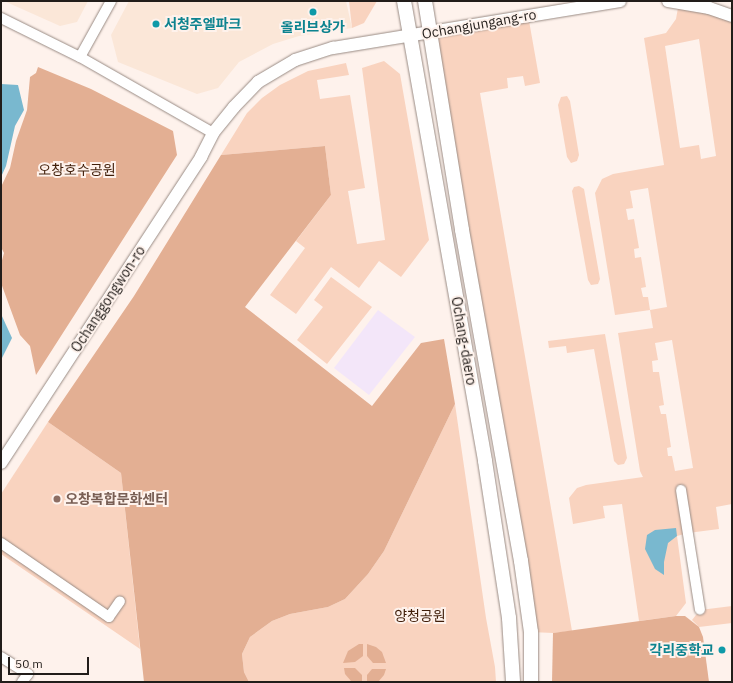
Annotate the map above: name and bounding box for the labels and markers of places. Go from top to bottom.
marker: 올리브상가 [308,7,318,17]
place label: 서청주엘파크 [164,16,241,32]
marker: 서청주엘파크 [151,19,161,29]
place label: 올리브상가 [281,19,345,35]
place label: 오창복합문화센터 [65,491,168,507]
marker: 오창복합문화센터 [52,494,62,504]
place label: 각리중학교 [650,642,714,658]
marker: 각리중학교 [717,645,727,655]

